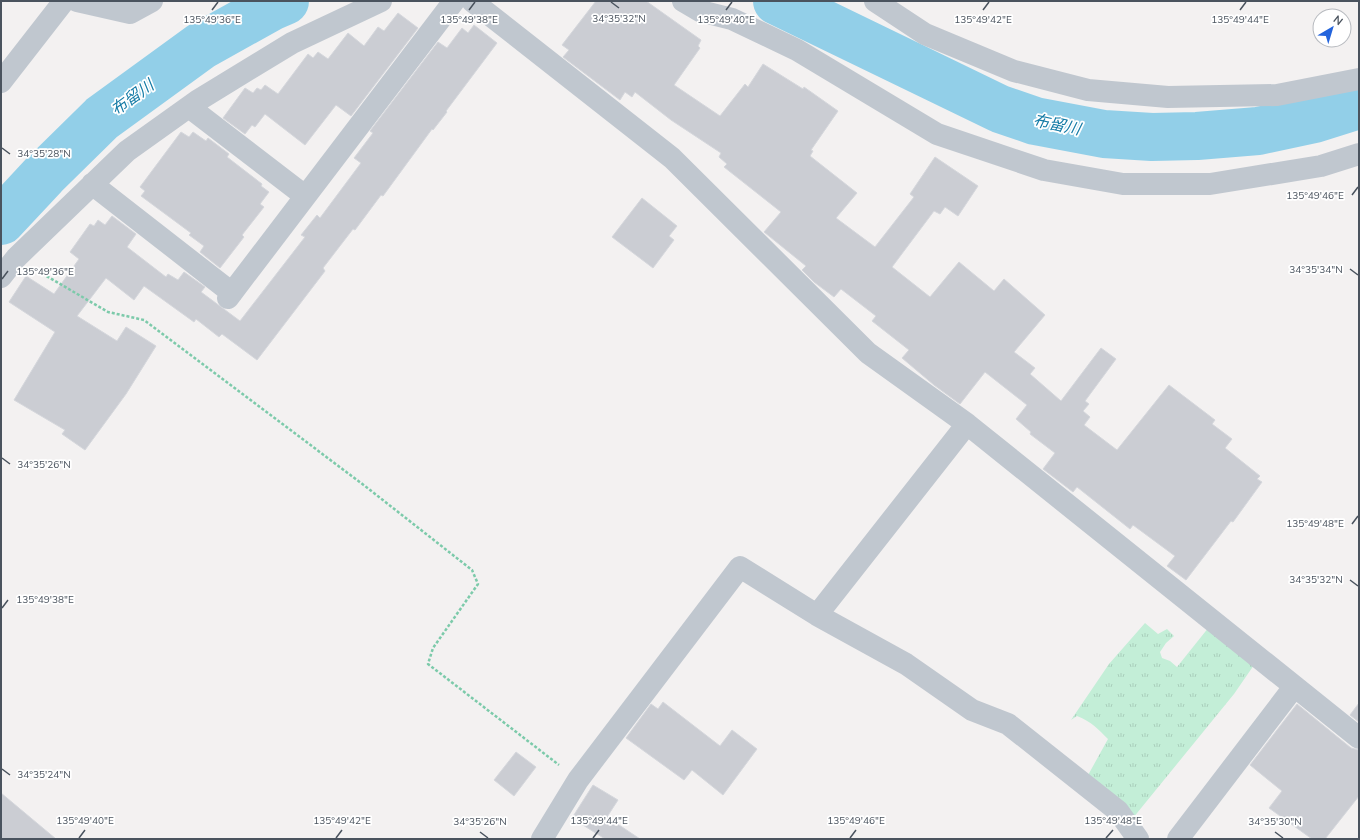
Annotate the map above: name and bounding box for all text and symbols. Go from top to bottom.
north arrow [1312,8,1352,48]
text: 34°35'32"N [592,12,646,25]
text: N [1331,12,1346,28]
text: 135°49'36"E [183,13,241,26]
text: 135°49'38"E [440,13,498,26]
text: 135°49'40"E [697,13,755,26]
text: 135°49'42"E [954,13,1012,26]
text: 135°49'44"E [1211,13,1269,26]
water label: 布留川 [107,74,159,119]
water label: 布留川 [1031,109,1085,139]
text: 34°35'28"N [17,147,71,160]
text: 135°49'46"E [1286,189,1344,202]
text: 34°35'34"N [1289,263,1343,276]
text: 135°49'36"E [16,265,74,278]
text: 34°35'26"N [17,458,71,471]
text: 135°49'48"E [1286,517,1344,530]
text: 34°35'32"N [1289,573,1343,586]
text: 135°49'38"E [16,593,74,606]
text: 34°35'24"N [17,768,71,781]
text: 135°49'40"E [56,814,114,827]
text: 135°49'42"E [313,814,371,827]
text: 135°49'44"E [570,814,628,827]
text: 135°49'46"E [827,814,885,827]
text: 135°49'48"E [1084,814,1142,827]
text: 34°35'26"N [453,815,507,828]
text: 34°35'30"N [1248,815,1302,828]

